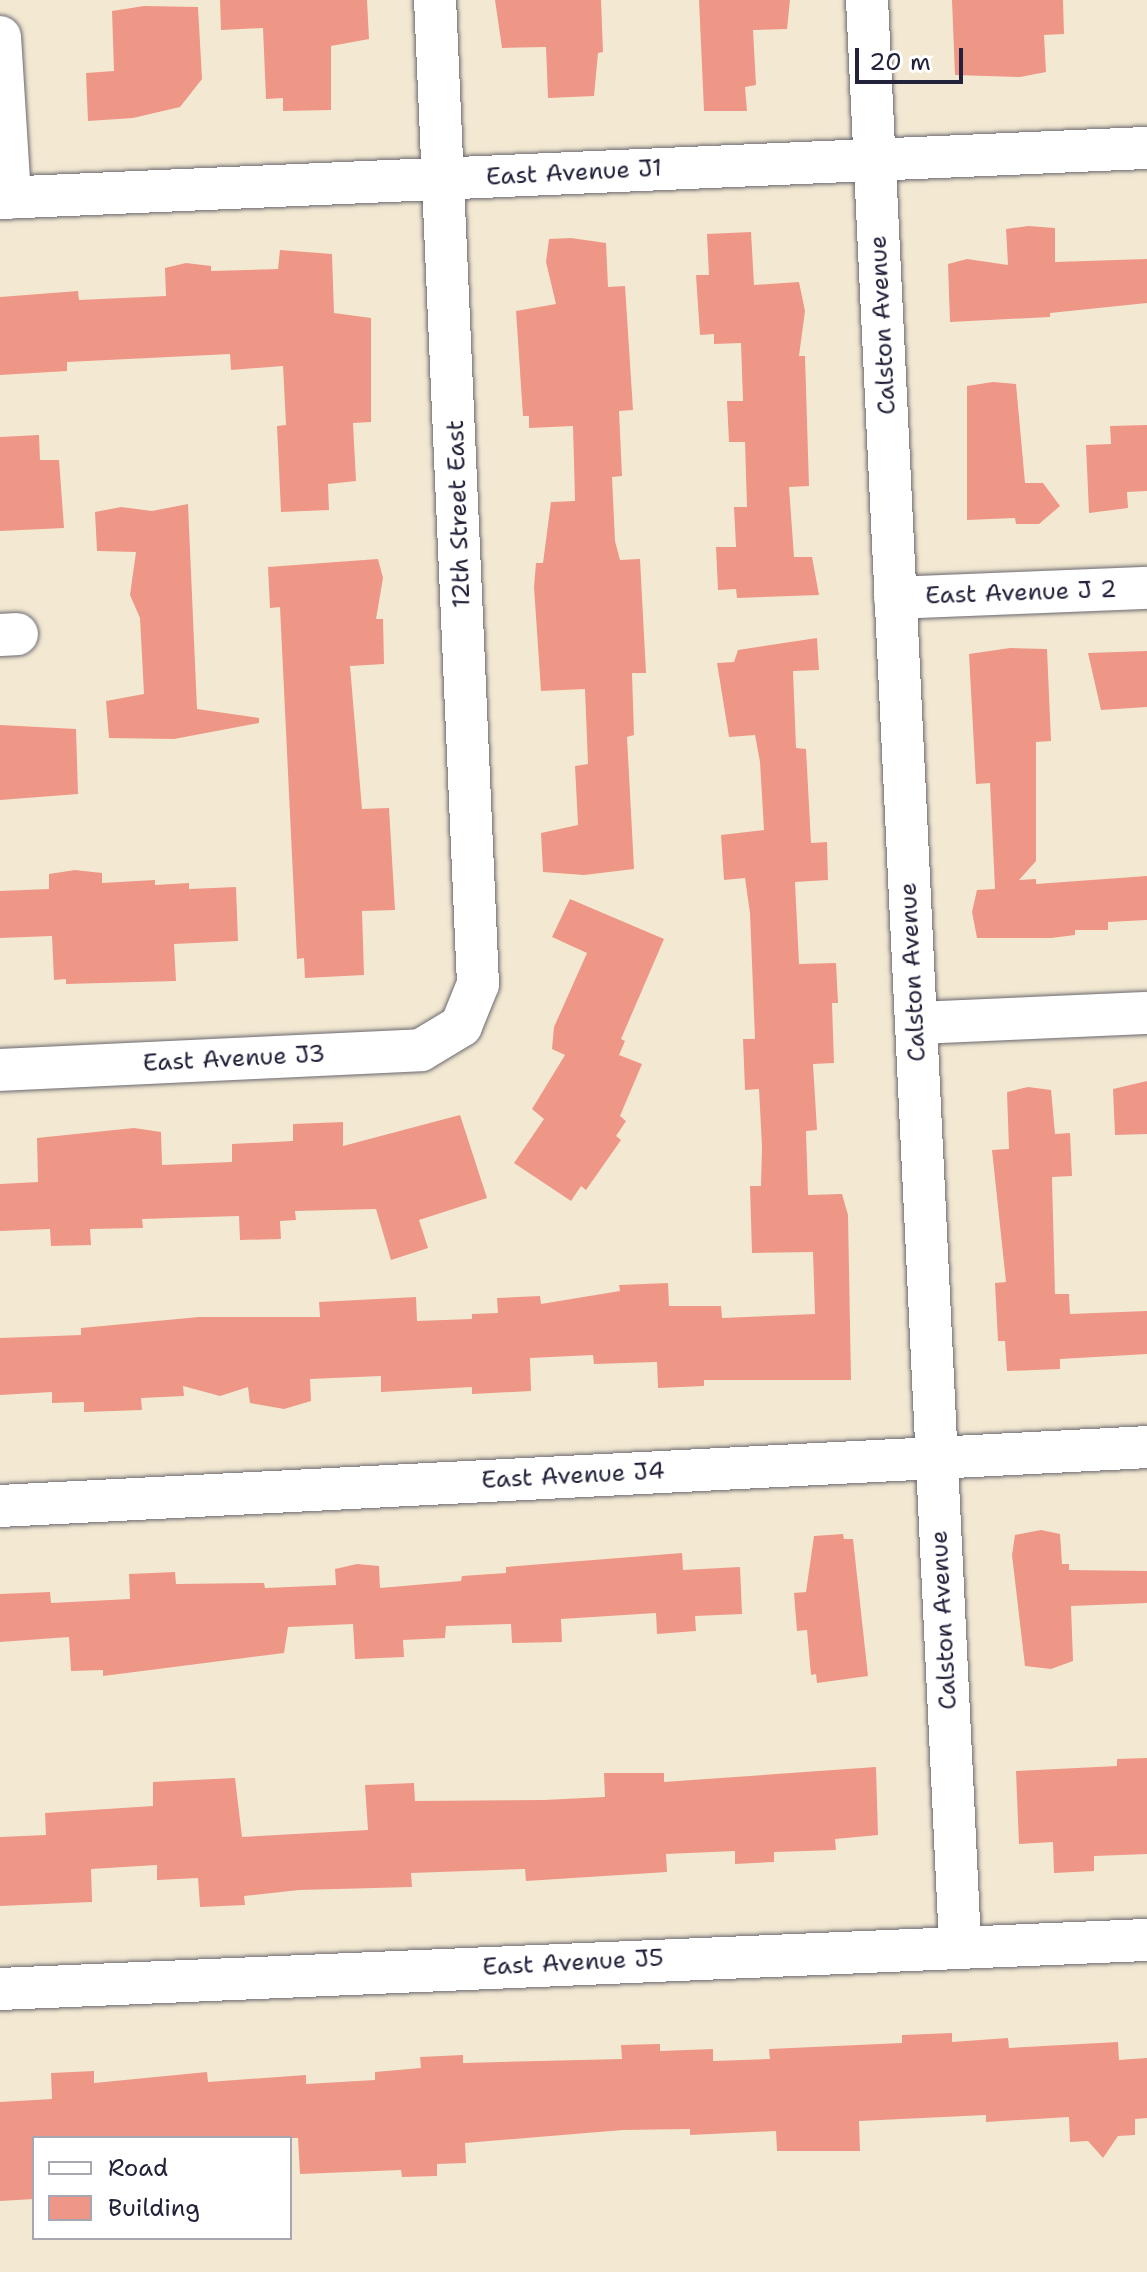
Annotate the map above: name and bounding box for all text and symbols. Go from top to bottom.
scale bar [859,32,967,82]
text: 20 m [869,46,931,78]
street label: East Avenue J1 [485,154,663,192]
street label: Calston Avenue [864,235,902,415]
street label: 12th Street East [441,419,477,609]
street label: East Avenue J 2 [925,575,1117,611]
street label: Calston Avenue [894,882,932,1062]
street label: East Avenue J3 [142,1040,326,1078]
street label: East Avenue J4 [481,1457,665,1495]
street label: Calston Avenue [925,1530,963,1710]
street label: East Avenue J5 [482,1944,664,1982]
legend [32,2136,292,2240]
text: Road [108,2152,168,2184]
text: Building [108,2192,200,2224]

